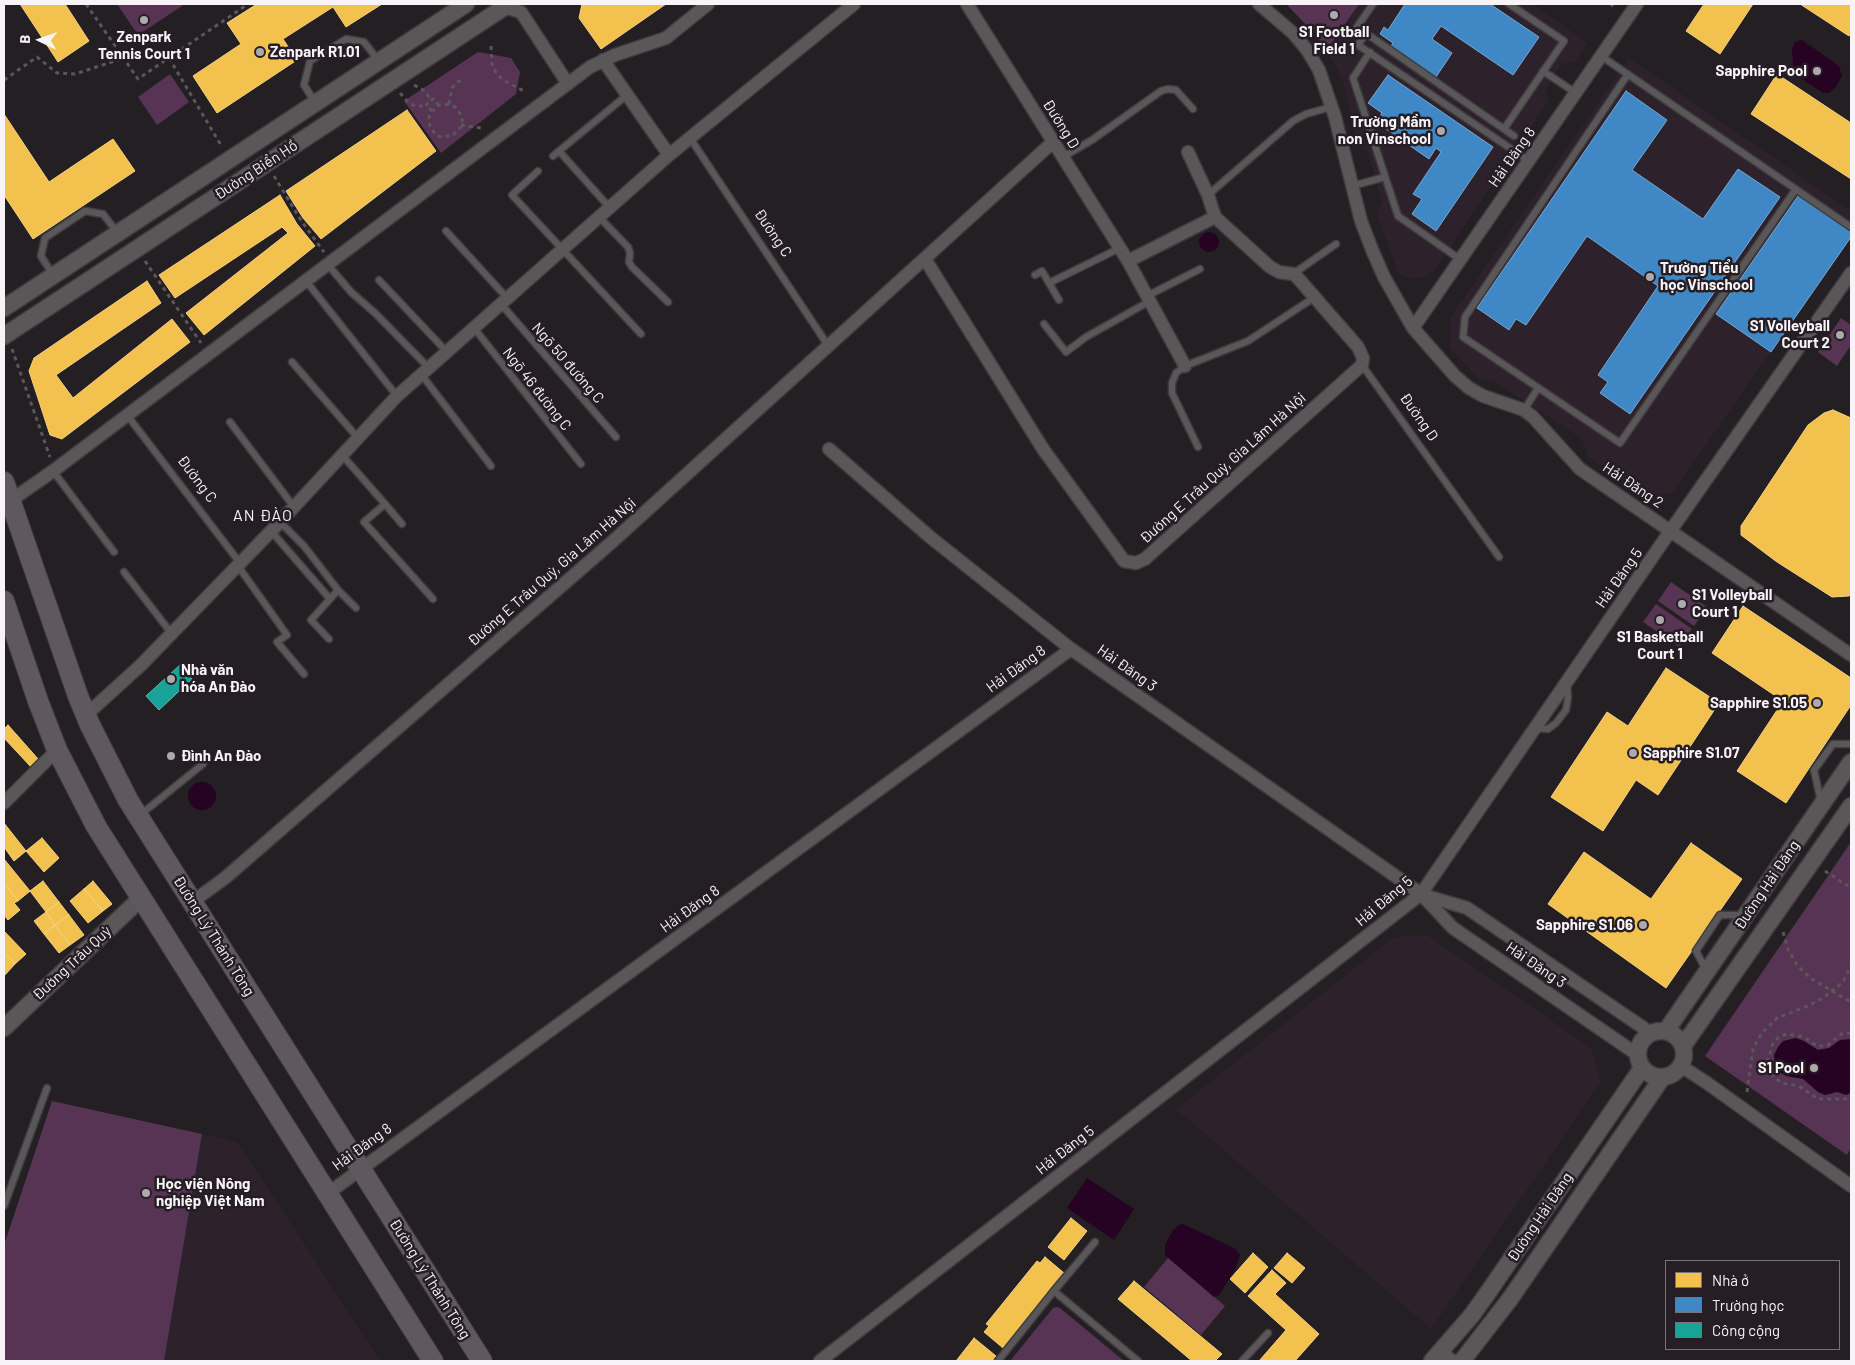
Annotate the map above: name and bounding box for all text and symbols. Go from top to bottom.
marker: S1 Football Field 1 [1328,9,1340,21]
marker: Zenpark Tennis Court 1 [138,14,150,26]
north arrow [15,15,65,65]
place label: S1 Football Field 1 [1299,23,1369,58]
place label: Zenpark Tennis Court 1 [98,28,190,63]
text: B [16,34,33,44]
place label: Zenpark R1.01 [270,43,360,61]
marker: Zenpark R1.01 [254,46,266,58]
place label: Sapphire Pool [1716,62,1807,80]
marker: Sapphire Pool [1811,65,1823,77]
street label: Đường D [1039,96,1083,152]
place label: Trường Mầm non Vinschool [1338,113,1431,148]
street label: Hải Đăng 8 [1485,124,1539,190]
marker: Trường Mầm non Vinschool [1435,125,1447,137]
street label: Đường Biển Hồ [211,136,301,204]
street label: Đường C [750,205,796,261]
place label: Trường Tiểu học Vinschool [1660,259,1753,294]
marker: Trường Tiểu học Vinschool [1644,271,1656,283]
place label: S1 Volleyball Court 2 [1750,317,1830,352]
street label: Ngõ 50 đường C [528,319,608,407]
marker: S1 Volleyball Court 2 [1834,329,1846,341]
street label: Ngõ 46 đường C [499,344,575,434]
street label: Đường E Trâu Quỳ, Gia Lâm Hà Nội [1136,389,1310,547]
street label: Đường D [1396,389,1442,445]
street label: Đường C [173,452,221,506]
street label: Hải Đăng 2 [1599,458,1667,512]
street label: Đường E Trâu Quỳ, Gia Lâm Hà Nội [464,494,640,650]
district label: AN ĐÀO [232,506,294,526]
street label: Hải Đăng 5 [1592,545,1646,611]
place label: S1 Volleyball Court 1 [1692,586,1772,621]
marker: S1 Volleyball Court 1 [1676,598,1688,610]
marker: S1 Basketball Court 1 [1654,614,1666,626]
place label: S1 Basketball Court 1 [1617,628,1703,663]
street label: Hải Đăng 8 [983,641,1049,697]
street label: Hải Đăng 3 [1094,641,1160,695]
place label: Nhà văn hóa An Đào [181,661,256,696]
marker: Nhà văn hóa An Đào [165,673,177,685]
place label: Sapphire S1.05 [1710,694,1807,712]
marker: Sapphire S1.05 [1811,697,1823,709]
place label: Sapphire S1.07 [1643,744,1739,762]
place label: Đình An Đào [181,747,261,765]
marker: Sapphire S1.07 [1627,747,1639,759]
marker: Đình An Đào [165,750,177,762]
street label: Đường Hải Đăng [1731,837,1803,933]
street label: Đường Lý Thánh Tông [170,872,258,1000]
street label: Hải Đăng 5 [1352,872,1416,930]
street label: Hải Đăng 8 [657,881,723,937]
place label: Sapphire S1.06 [1536,916,1633,934]
marker: Sapphire S1.06 [1637,919,1649,931]
street label: Đường Trâu Quỳ [29,922,115,1004]
street label: Hải Đăng 3 [1502,938,1570,992]
place label: S1 Pool [1758,1059,1804,1077]
marker: S1 Pool [1808,1062,1820,1074]
street label: Hải Đăng 8 [329,1119,395,1175]
street label: Hải Đăng 5 [1032,1122,1098,1178]
street label: Đường Hải Đăng [1504,1169,1576,1265]
place label: Học viện Nông nghiệp Việt Nam [156,1175,265,1210]
marker: Học viện Nông nghiệp Việt Nam [140,1187,152,1199]
street label: Đường Lý Thánh Tông [386,1215,474,1343]
legend [1665,1260,1840,1350]
text: Nhà ở [1712,1271,1749,1289]
text: Trường học [1712,1296,1784,1314]
text: Công cộng [1712,1321,1780,1339]

